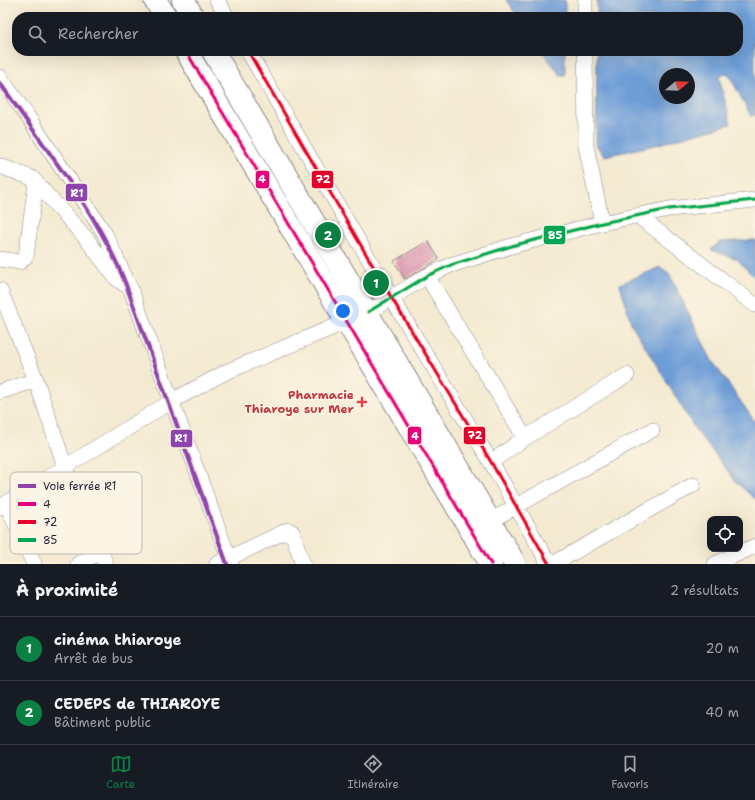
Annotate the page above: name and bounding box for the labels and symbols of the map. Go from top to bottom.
north arrow [659,68,695,104]
line badge: 4 [255,170,270,189]
line badge: 72 [311,170,334,189]
text: 4 [258,172,266,187]
text: 72 [316,172,331,187]
line badge: R1 [65,183,88,202]
text: R1 [71,186,83,201]
pin: 2 [315,220,341,250]
line badge: 85 [543,225,566,245]
text: 85 [548,228,562,243]
pin: 1 [363,268,389,298]
your location [333,301,353,321]
place label: Pharmacie Thiaroye sur Mer [244,387,355,417]
marker: Pharmacie Thiaroye sur Mer [357,397,367,407]
line badge: 4 [407,426,422,445]
line badge: 72 [463,426,486,445]
text: 72 [468,428,483,443]
line badge: R1 [170,429,193,448]
text: 4 [411,429,419,444]
text: R1 [175,431,187,446]
legend [10,472,142,554]
text: Voie ferrée R1 [43,479,116,494]
text: 4 [43,497,51,512]
text: 72 [43,515,58,530]
text: 85 [43,533,57,548]

